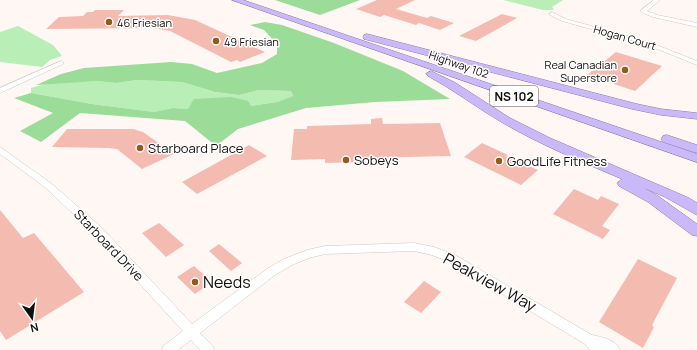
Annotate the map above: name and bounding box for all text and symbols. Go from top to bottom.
place label: 46 Friesian [117,15,172,30]
marker: 46 Friesian [104,17,114,27]
street label: Hogan Court [592,21,658,53]
place label: 49 Friesian [224,34,279,49]
marker: 49 Friesian [211,36,221,46]
street label: Highway 102 [427,47,491,81]
place label: Real Canadian Superstore [545,57,618,85]
marker: Real Canadian Superstore [620,65,630,75]
road number: NS 102 [490,86,538,106]
place label: Starboard Place [148,139,244,157]
marker: Starboard Place [135,143,145,153]
place label: Sobeys [354,151,399,169]
place label: GoodLife Fitness [507,152,607,170]
marker: Sobeys [341,155,351,165]
marker: GoodLife Fitness [494,156,504,166]
street label: Starboard Drive [70,205,148,285]
street label: Peakview Way [440,247,541,317]
place label: Needs [203,271,251,293]
marker: Needs [190,277,200,287]
north arrow [12,298,52,338]
text: N [29,320,40,336]

